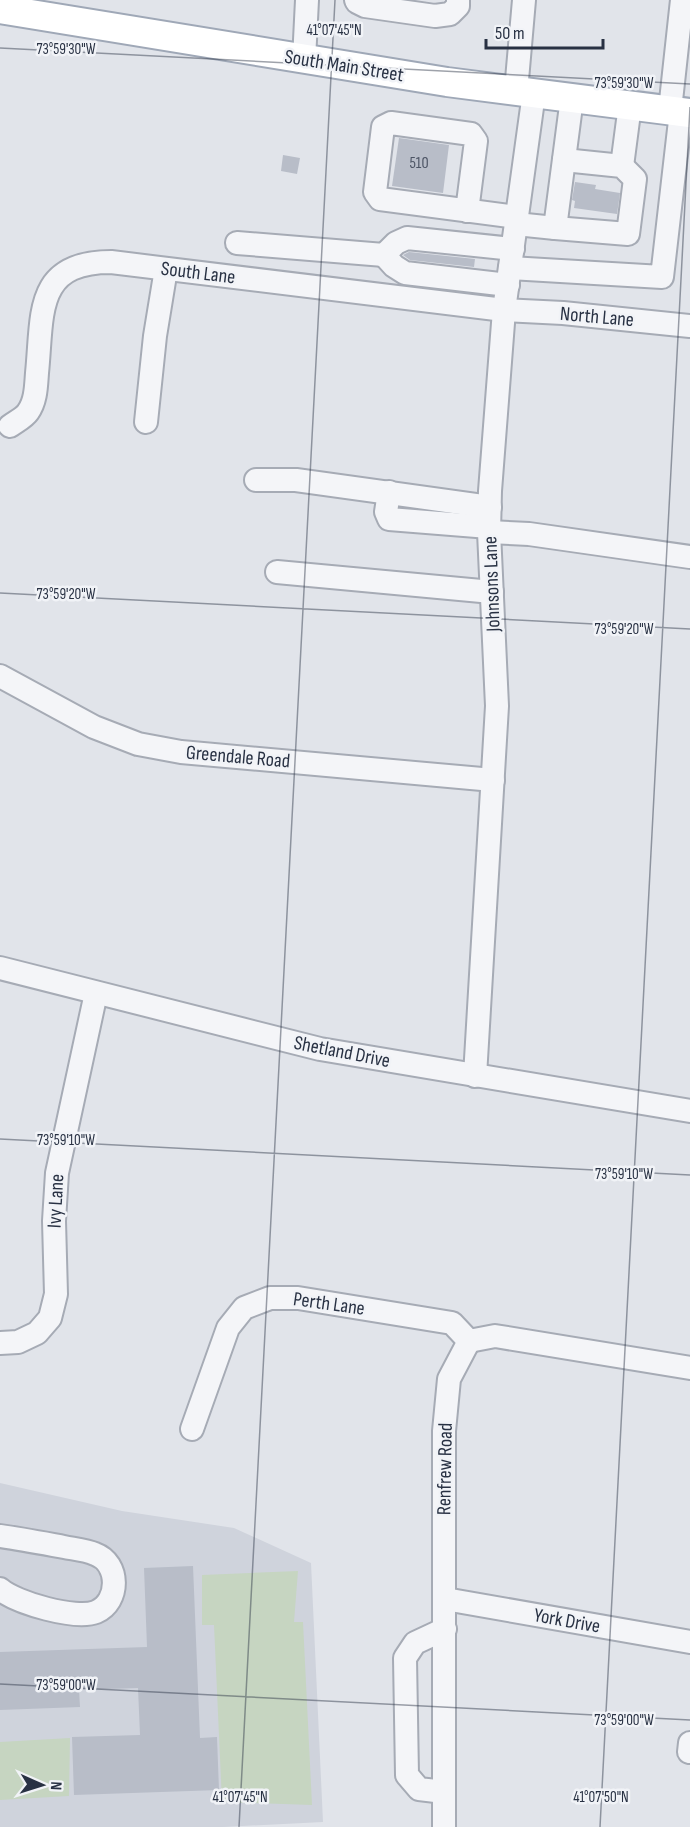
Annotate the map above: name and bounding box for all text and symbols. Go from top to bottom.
scale bar [486,12,603,50]
text: 41°07'45"N [306,21,362,40]
text: 50 m [495,23,525,44]
text: 73°59'30"W [37,40,96,59]
street label: South Main Street [283,45,405,87]
text: 73°59'30"W [595,74,654,93]
house number: 510 [409,154,429,173]
street label: South Lane [159,257,237,289]
street label: North Lane [559,302,635,332]
street label: Johnsons Lane [478,536,506,633]
text: 73°59'20"W [37,585,96,604]
text: 73°59'20"W [595,620,654,639]
street label: Greendale Road [185,740,291,774]
street label: Shetland Drive [292,1031,392,1073]
text: 73°59'10"W [37,1131,95,1150]
text: 73°59'10"W [595,1165,653,1184]
street label: Ivy Lane [43,1173,69,1229]
street label: Perth Lane [292,1287,366,1321]
street label: Renfrew Road [432,1423,458,1515]
street label: York Drive [532,1603,602,1639]
text: 73°59'00"W [36,1676,96,1695]
text: 73°59'00"W [594,1711,654,1730]
north arrow [12,1755,72,1815]
text: N [46,1781,65,1790]
text: 41°07'45"N [212,1788,268,1807]
text: 41°07'50"N [573,1788,629,1807]

